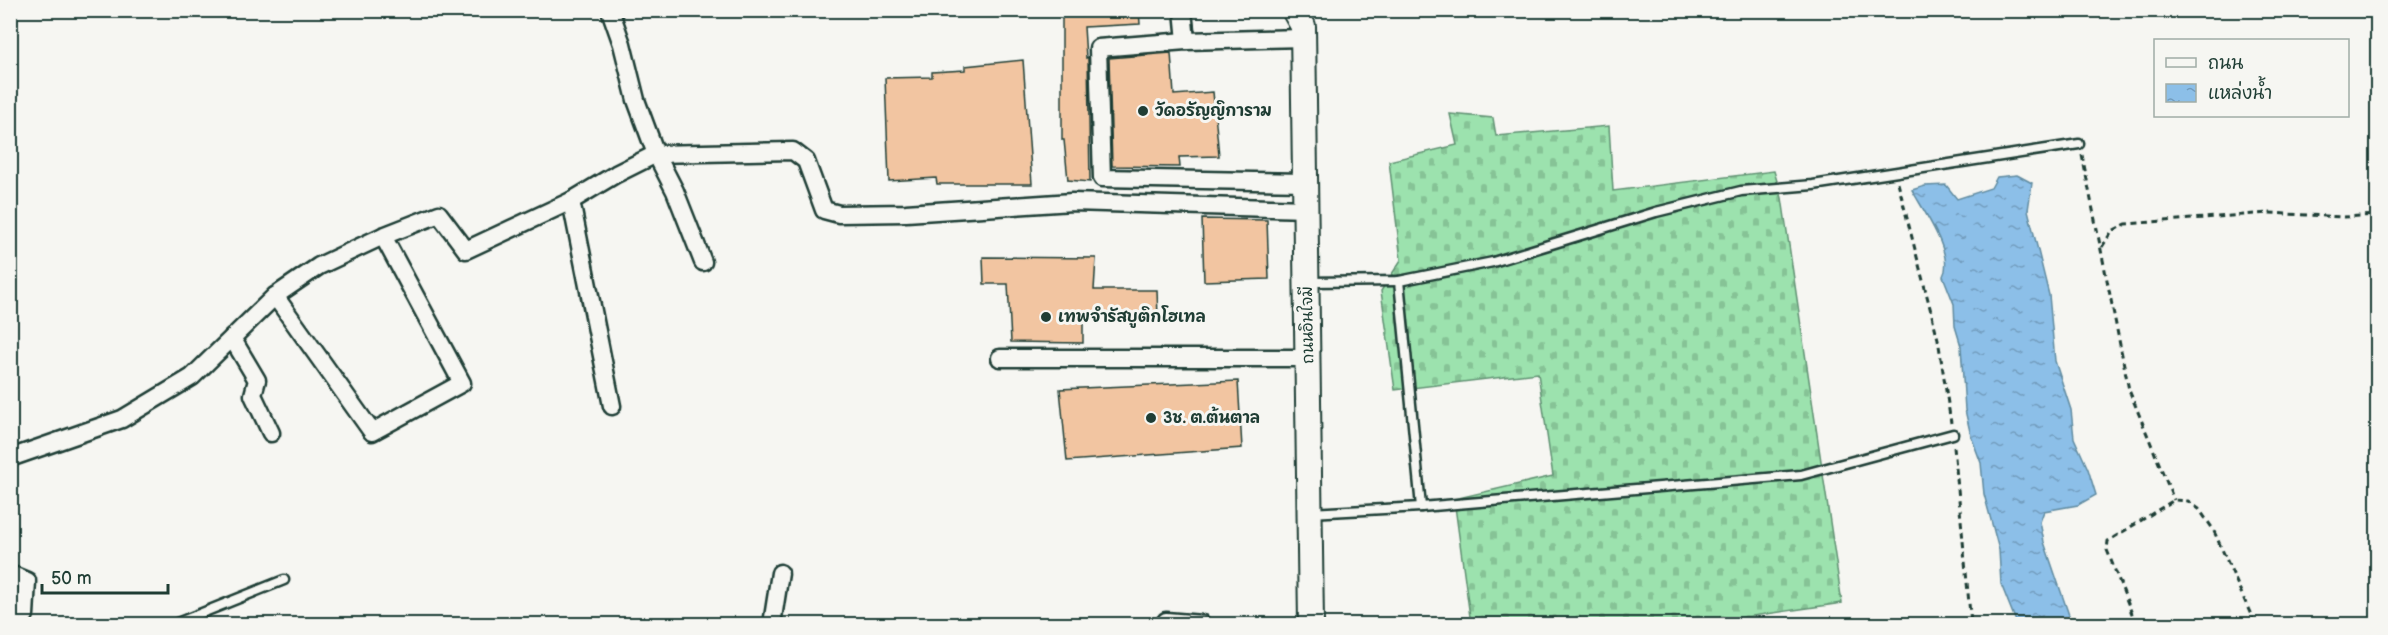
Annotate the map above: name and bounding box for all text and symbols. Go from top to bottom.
legend [2154,39,2349,117]
text: ถนน [2208,53,2243,74]
text: แหล่งน้ำ [2208,76,2272,104]
place label: วัดอรัญญิการาม [1155,100,1272,121]
marker: วัดอรัญญิการาม [1136,104,1150,118]
street label: ถนนอินใจมี [1295,286,1318,364]
place label: เทพจำรัสบูติกโฮเทล [1058,305,1206,328]
marker: เทพจำรัสบูติกโฮเทล [1039,310,1053,324]
place label: 3ช. ต.ต้นตาล [1163,406,1260,428]
marker: 3ช. ต.ต้นตาล [1144,411,1158,425]
scale bar [42,557,168,595]
text: 50 m [51,568,92,589]

